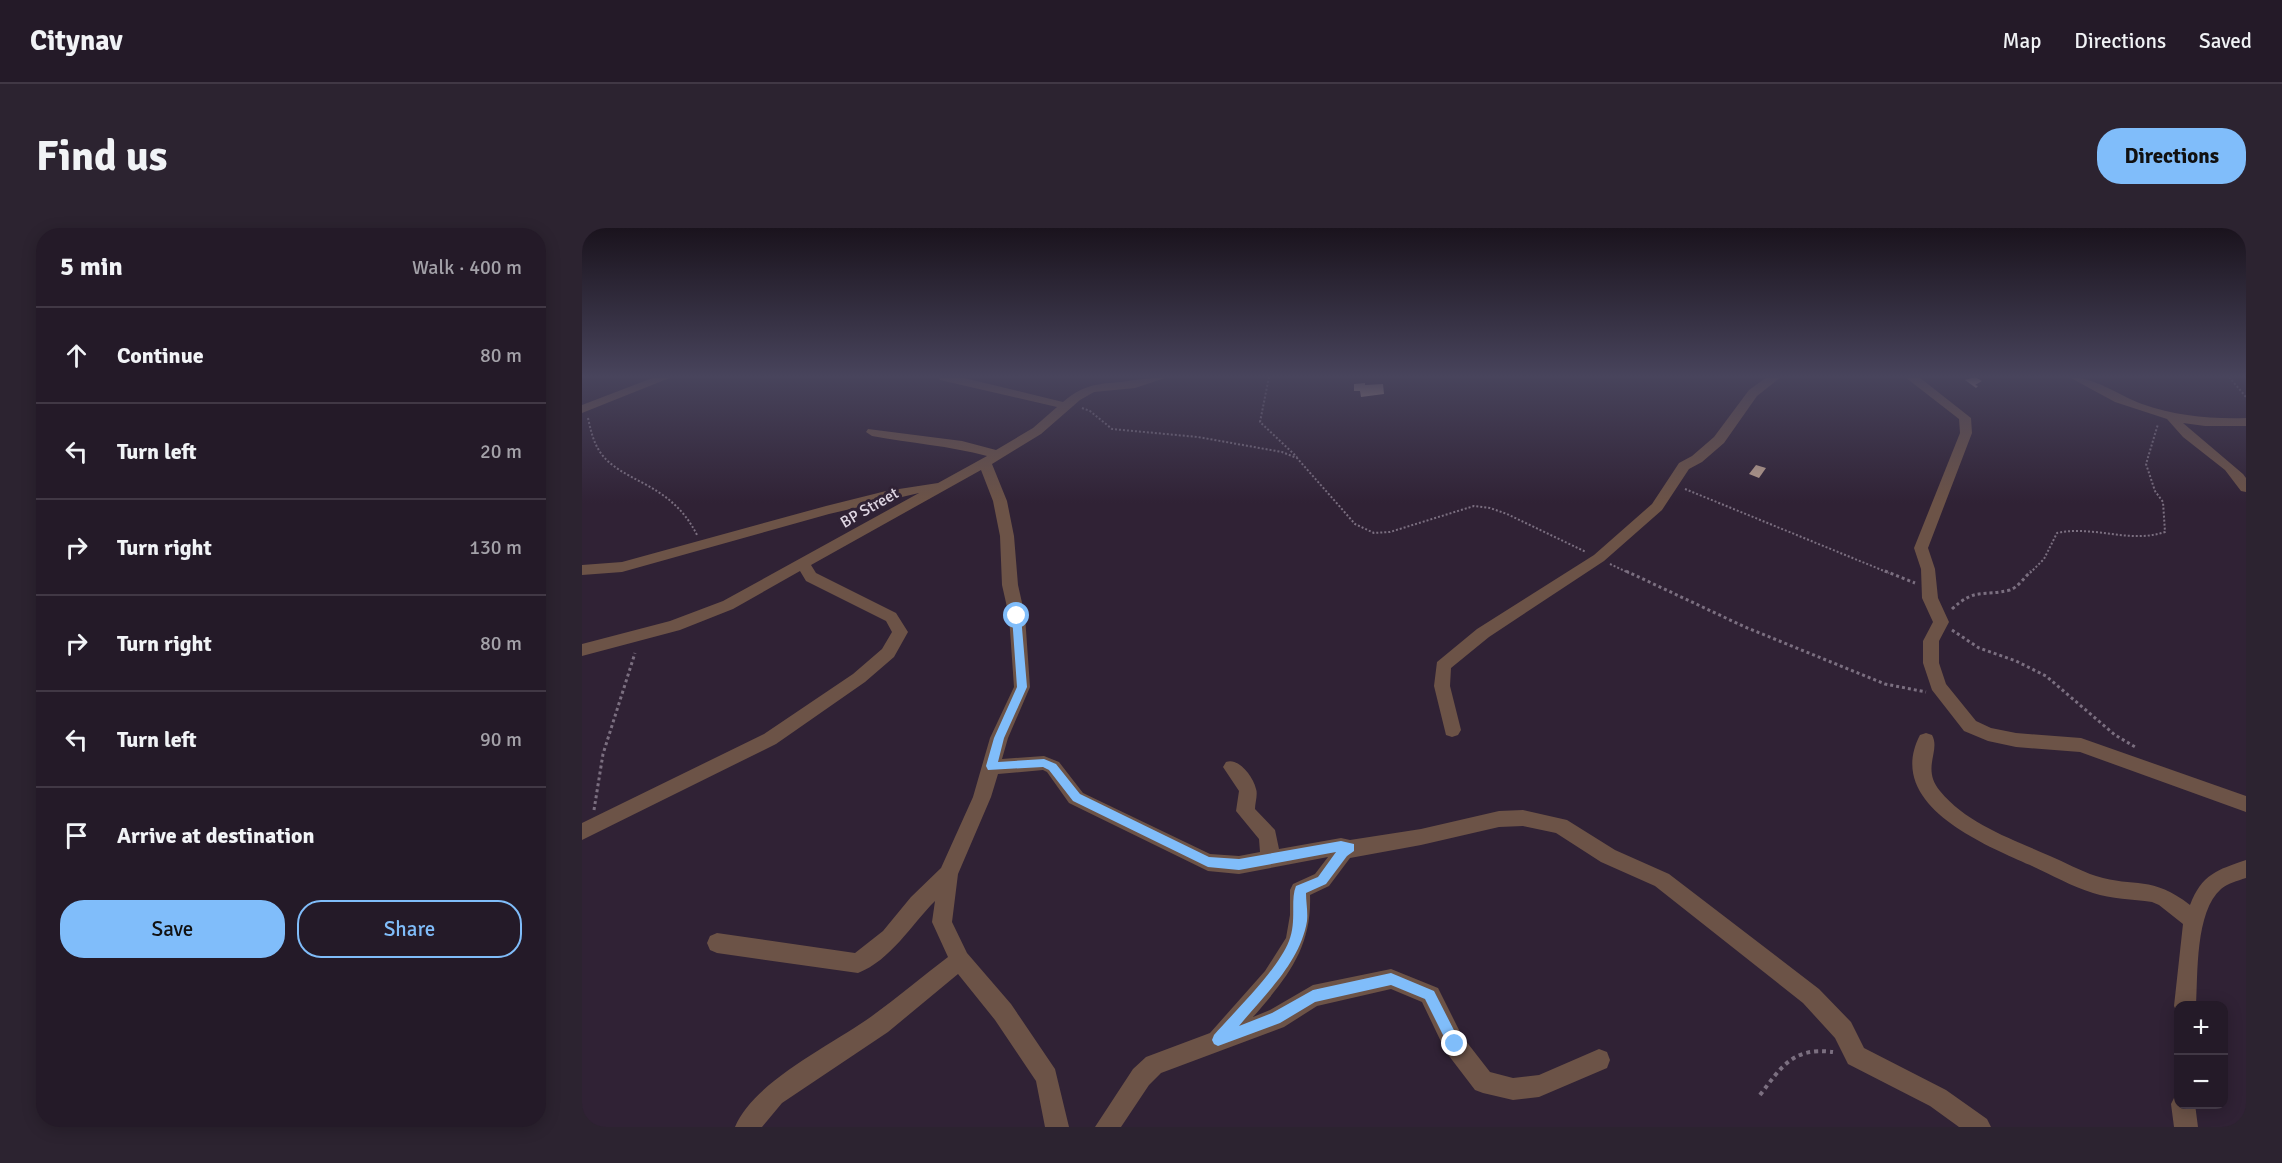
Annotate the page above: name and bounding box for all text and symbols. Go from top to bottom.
text: Citynav [30,24,123,58]
text: Map [2003,28,2041,54]
text: Directions [2074,28,2166,54]
text: Saved [2199,28,2252,54]
button: Directions [2097,128,2246,184]
text: Find us [36,131,167,182]
text: 5 min [60,251,123,283]
text: Walk · 400 m [412,255,522,280]
icon: ahead [60,339,93,372]
text: Continue [117,342,204,369]
text: 80 m [480,343,522,368]
icon: left [60,435,93,468]
text: Turn left [117,438,197,465]
text: 20 m [480,439,522,464]
street label: BP Street [837,483,903,533]
icon: right [60,531,93,564]
text: Turn right [117,534,212,561]
text: 130 m [469,535,522,560]
route start [1003,602,1029,628]
icon: right [60,627,93,660]
text: Turn right [117,630,212,657]
text: 80 m [480,631,522,656]
icon: left [60,723,93,756]
text: Turn left [117,726,197,753]
text: 90 m [480,727,522,752]
icon: arrive [60,819,93,852]
text: Arrive at destination [117,822,314,849]
button: Save [60,900,285,958]
button: Share [297,900,522,958]
map controls [2174,1001,2228,1109]
button: + [2174,1001,2228,1055]
route end [1441,1030,1467,1056]
button: − [2174,1055,2228,1109]

